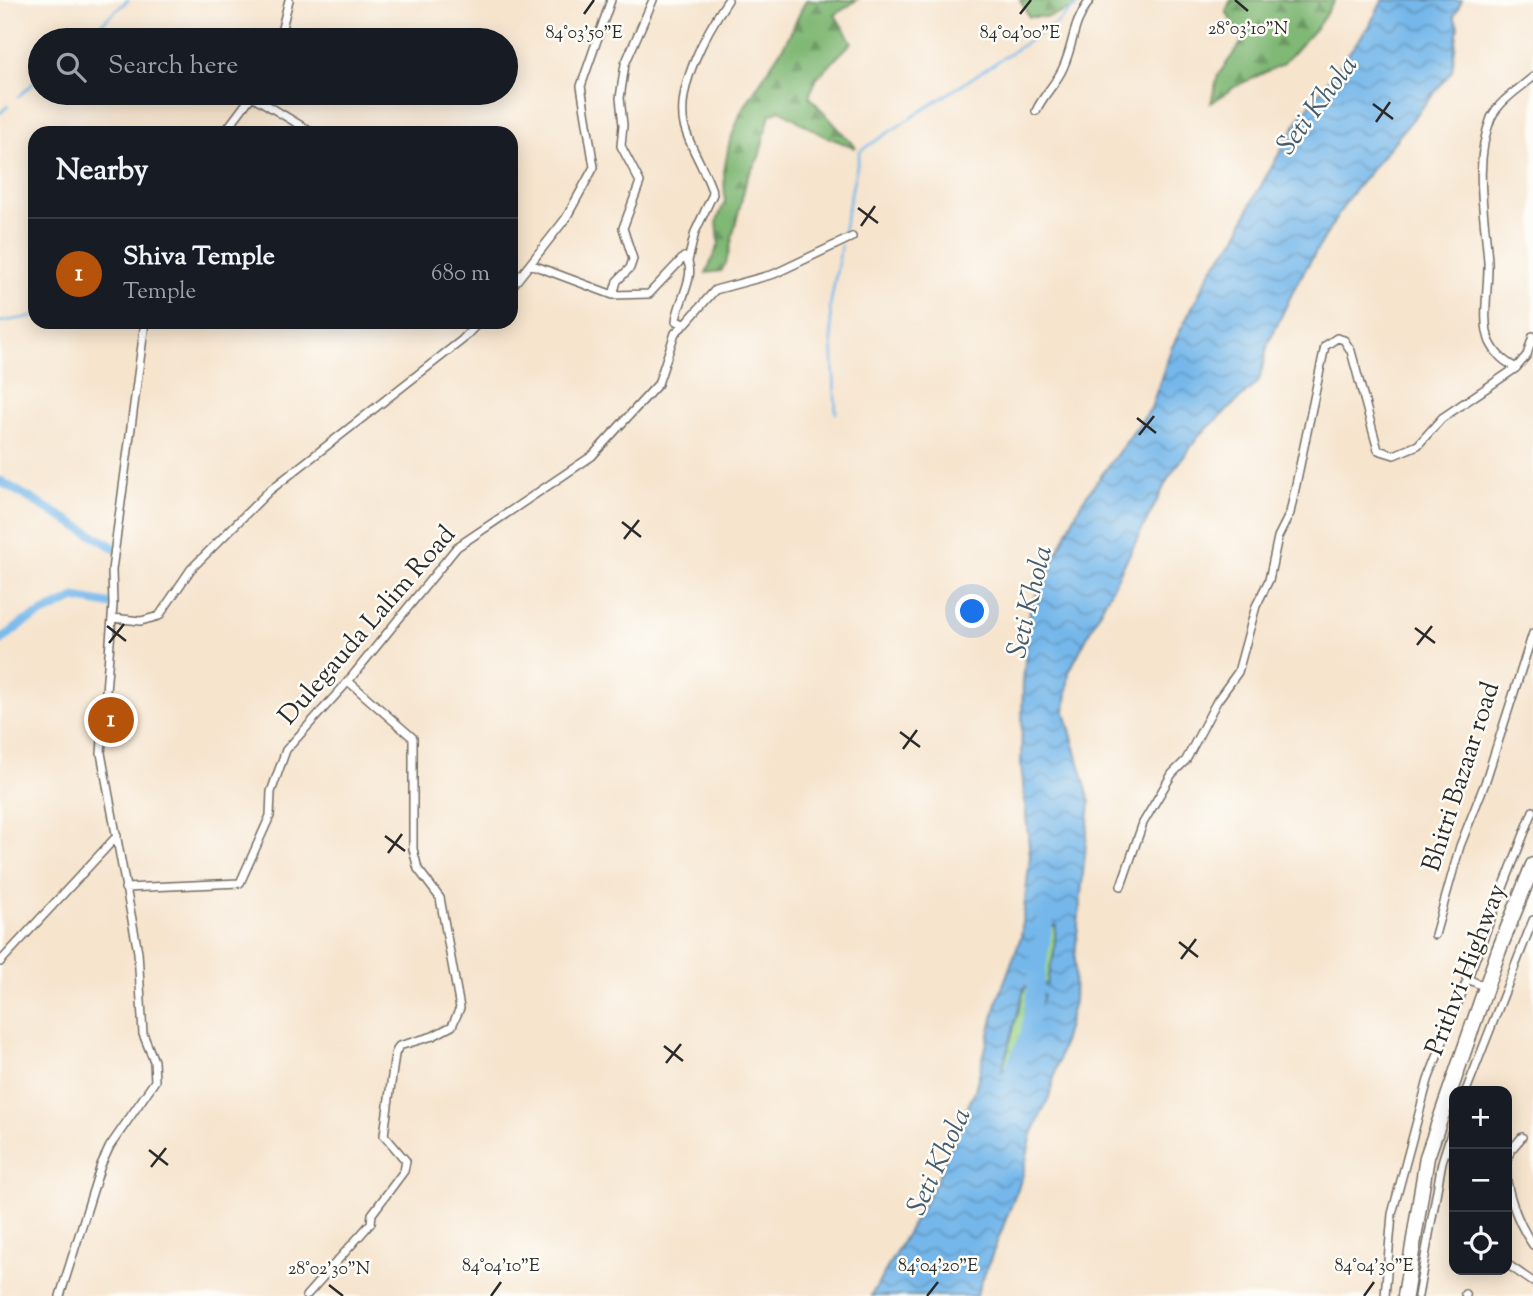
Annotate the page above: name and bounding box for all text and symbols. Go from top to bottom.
text: 28°03'10"N [1208,17,1288,43]
text: 84°03'50"E [545,21,623,47]
text: 84°04'00"E [980,21,1060,47]
search box [28,28,518,105]
icon: search [52,48,90,86]
text: Search here [108,48,238,85]
water label: Seti Khola [1268,48,1368,164]
text: Nearby [56,150,148,193]
text: Shiva Temple [123,239,275,276]
text: 1 [75,258,83,291]
text: 680 m [431,258,490,291]
text: Temple [123,276,196,309]
street label: Dulegauda Lalim Road [271,518,465,734]
water label: Seti Khola [998,542,1064,662]
your location [955,594,989,628]
street label: Bhitri Bazaar road [1414,677,1510,877]
pin: 1 [88,694,134,746]
street label: Prithvi Highway [1417,879,1517,1061]
map controls [1449,1086,1512,1275]
button: + [1449,1086,1512,1149]
water label: Seti Khola [898,1102,982,1222]
button: − [1449,1149,1512,1212]
button: locate [1449,1212,1512,1275]
text: 84°04'10"E [462,1254,540,1280]
text: 84°04'20"E [898,1254,978,1280]
text: 84°04'30"E [1334,1254,1414,1280]
text: 28°02'30"N [288,1257,370,1283]

